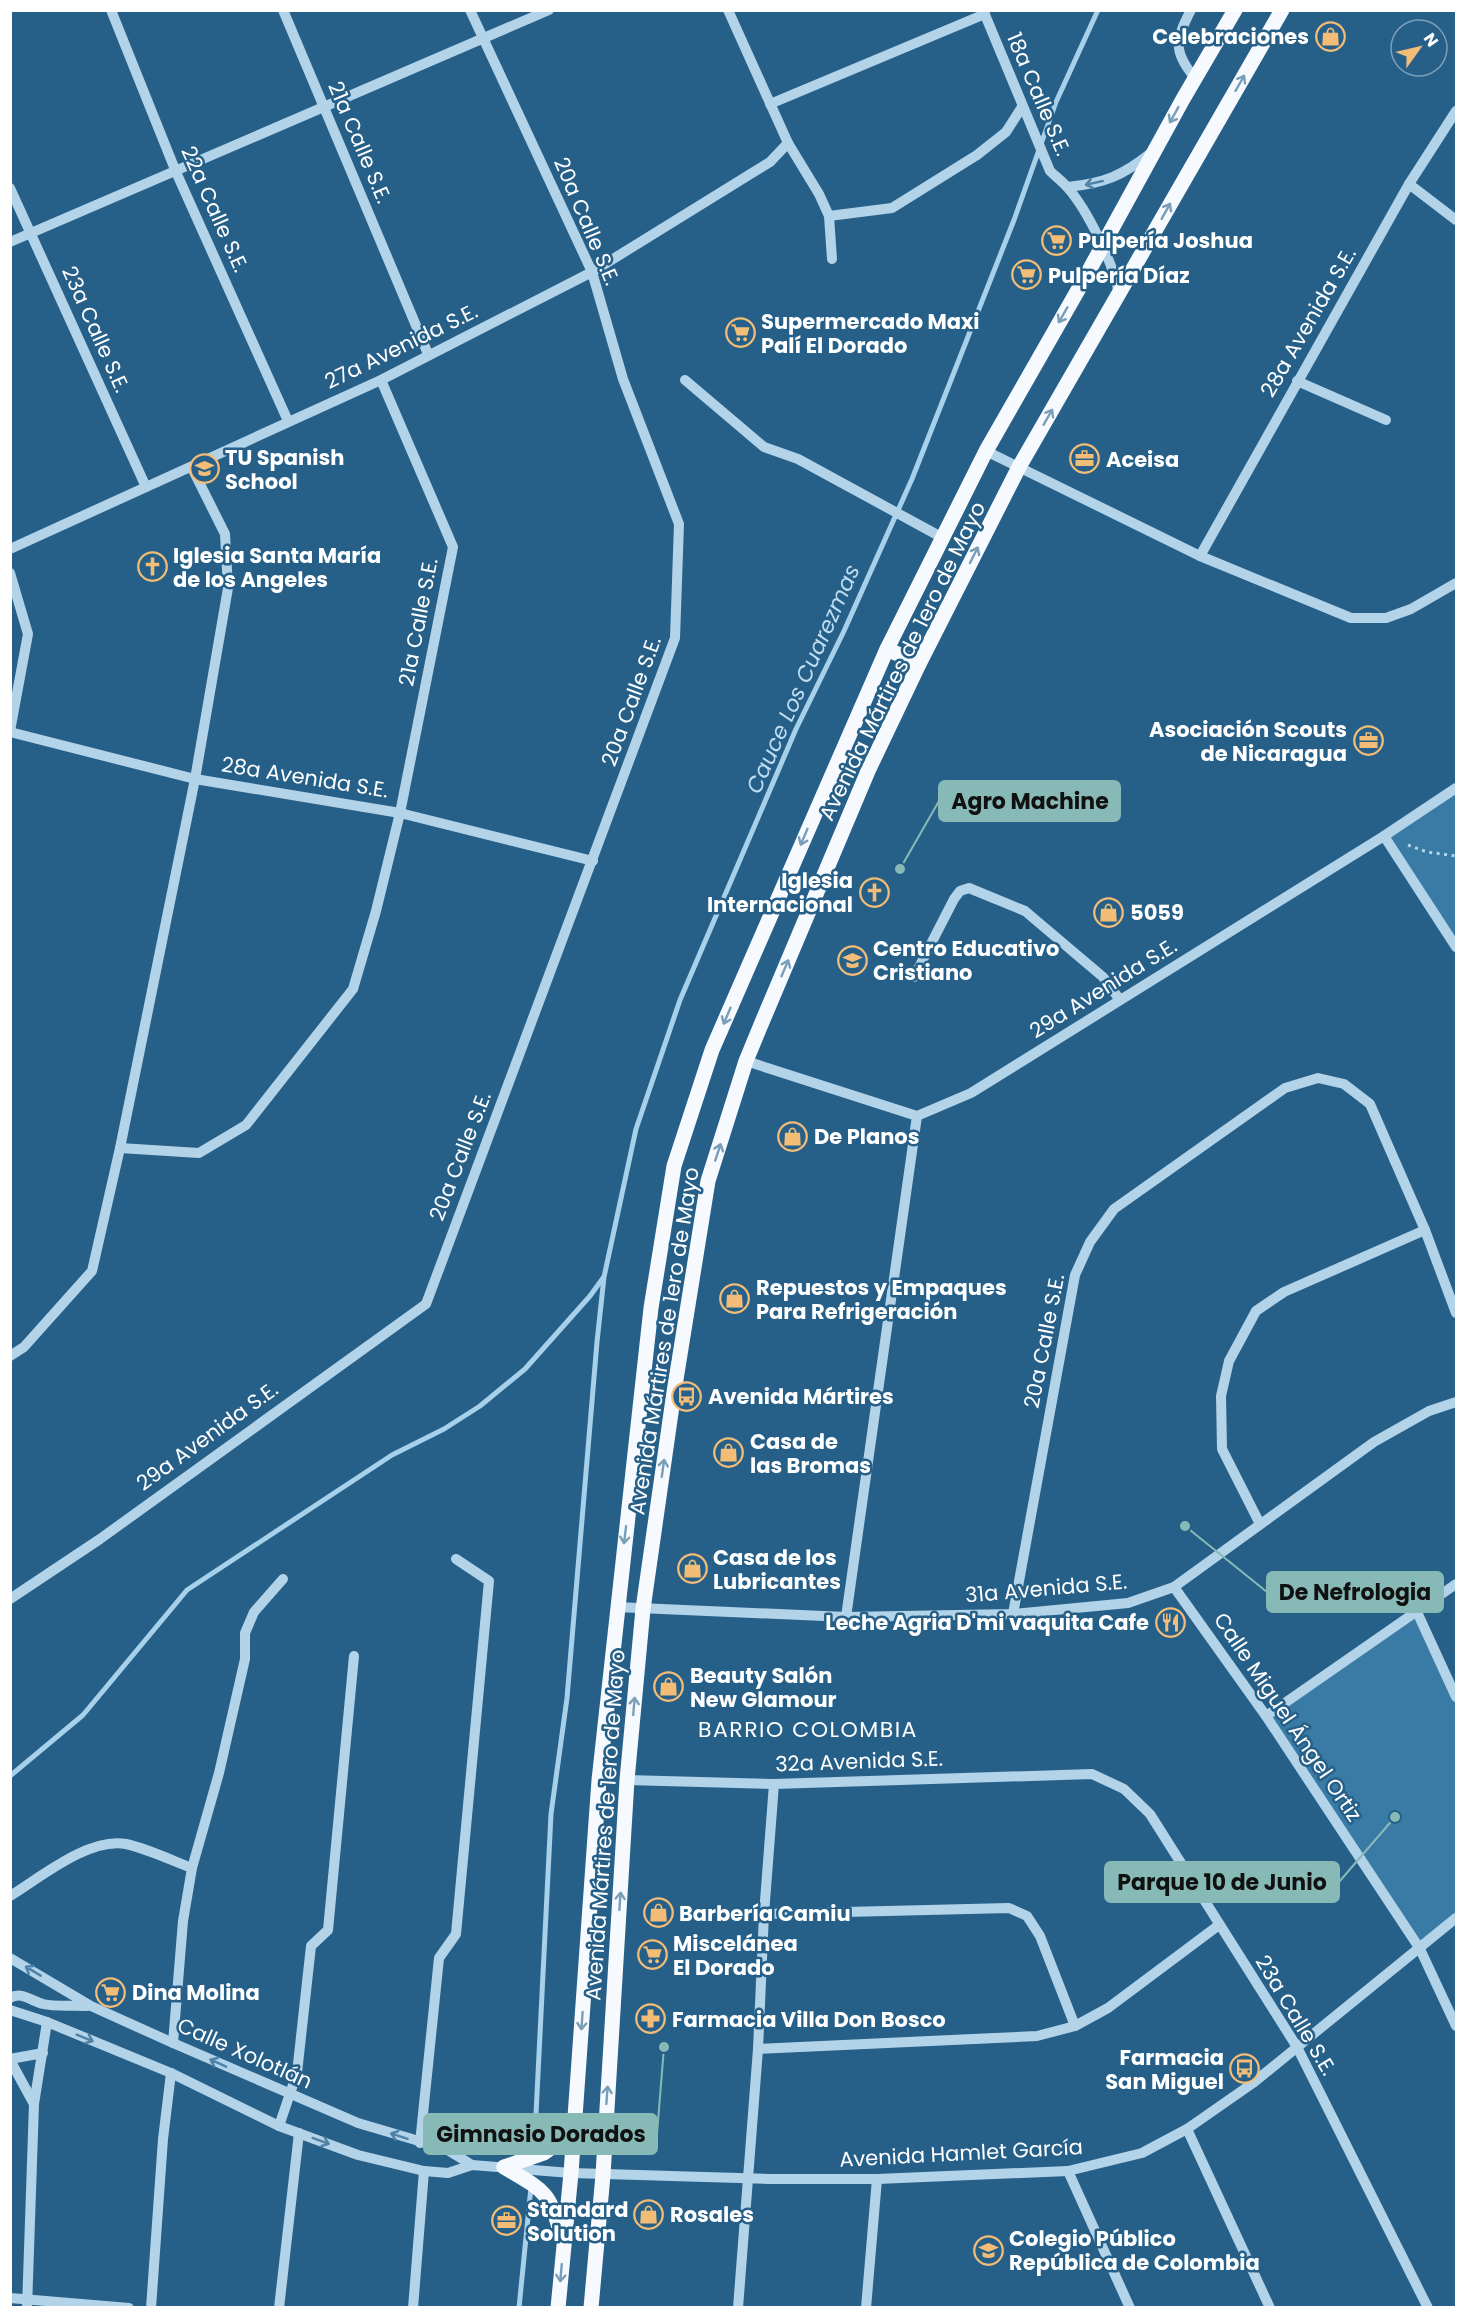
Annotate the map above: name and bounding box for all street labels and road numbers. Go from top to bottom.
street label: 18a Calle S.E. [1000,28,1078,160]
street label: 21a Calle S.E. [321,77,399,207]
street label: 22a Calle S.E. [174,141,256,277]
street label: 20a Calle S.E. [547,153,627,289]
street label: 28a Avenida S.E. [1253,242,1363,402]
street label: 23a Calle S.E. [55,261,137,397]
street label: 27a Avenida S.E. [320,296,482,396]
street label: Avenida Mártires de 1ero de Mayo [812,497,992,825]
street label: 21a Calle S.E. [391,555,445,689]
street label: 20a Calle S.E. [594,632,668,770]
street label: 28a Avenida S.E. [219,749,391,805]
street label: 29a Avenida S.E. [1024,931,1182,1045]
street label: 20a Calle S.E. [422,1087,498,1225]
street label: Avenida Mártires de 1ero de Mayo [622,1165,706,1517]
street label: 20a Calle S.E. [1017,1271,1071,1411]
street label: 29a Avenida S.E. [130,1375,284,1497]
street label: 31a Avenida S.E. [964,1566,1128,1610]
street label: Calle Miguel Ángel Ortiz [1207,1607,1369,1827]
street label: Avenida Mártires de 1ero de Mayo [578,1649,632,2001]
street label: 32a Avenida S.E. [775,1744,943,1778]
street label: 23a Calle S.E. [1249,1949,1343,2081]
street label: Calle Xolotlán [173,2010,317,2096]
street label: Avenida Hamlet García [838,2132,1084,2174]

